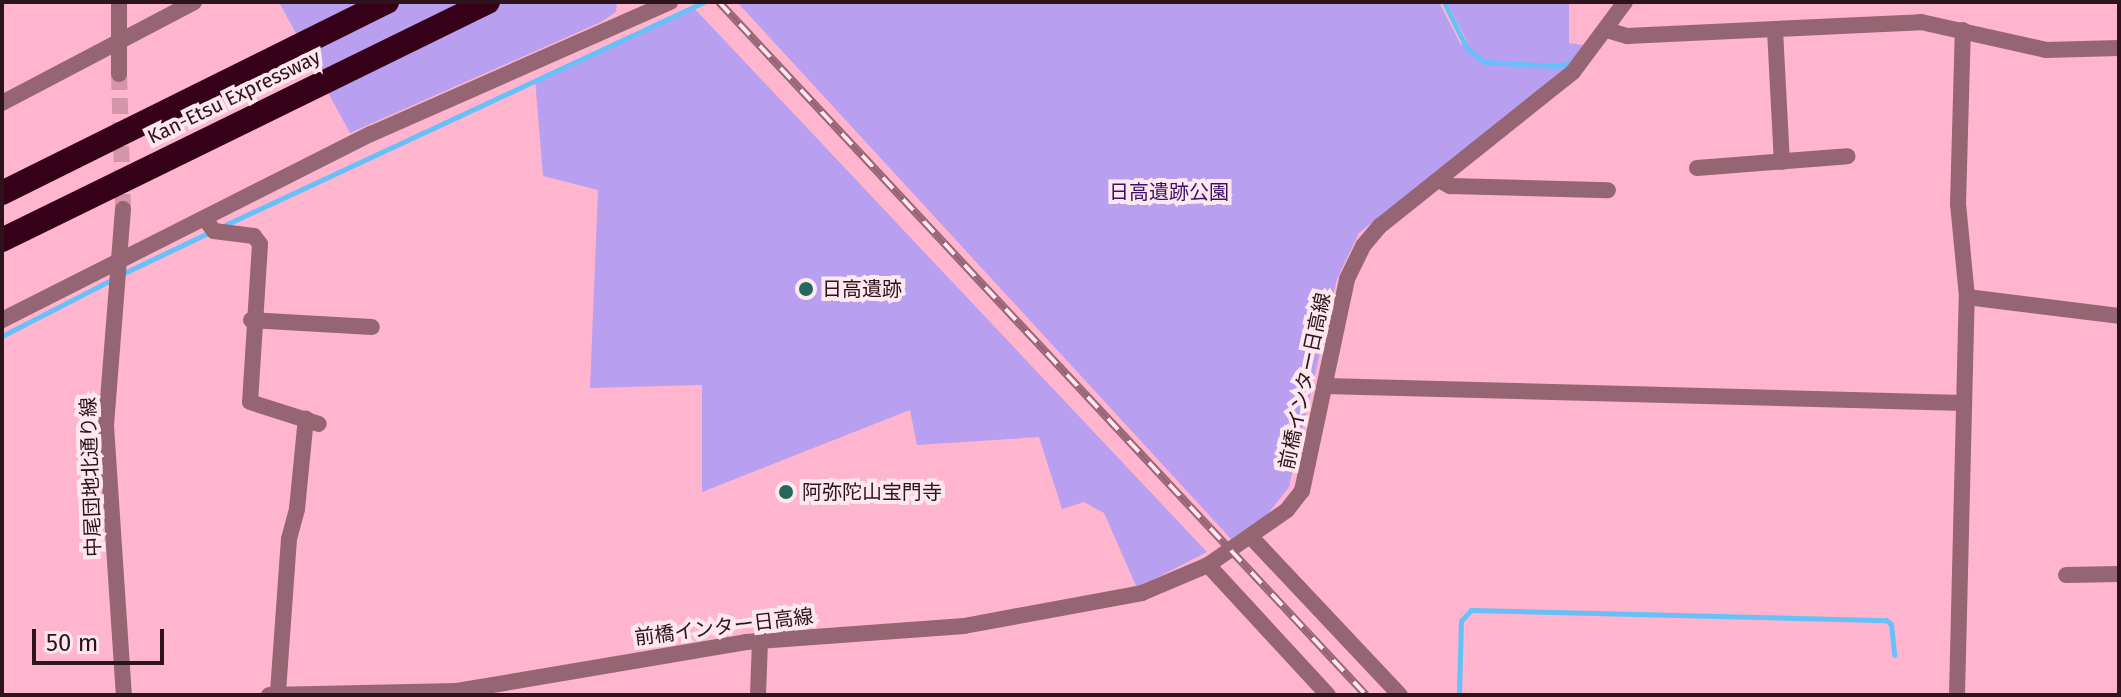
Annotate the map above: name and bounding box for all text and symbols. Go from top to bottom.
street label: Kan-Etsu Expressway [144,45,324,149]
park label: 日高遺跡公園 [1109,180,1229,204]
place label: 日高遺跡 [822,277,902,301]
marker: 日高遺跡 [797,280,815,298]
street label: 前橋インター日高線 [1275,290,1335,472]
street label: 中尾団地北通り線 [76,397,106,557]
place label: 阿弥陀山宝門寺 [802,480,942,504]
marker: 阿弥陀山宝門寺 [777,483,795,501]
street label: 前橋インター日高線 [633,604,815,650]
scale bar [36,613,168,663]
text: 50 m [46,629,98,657]

